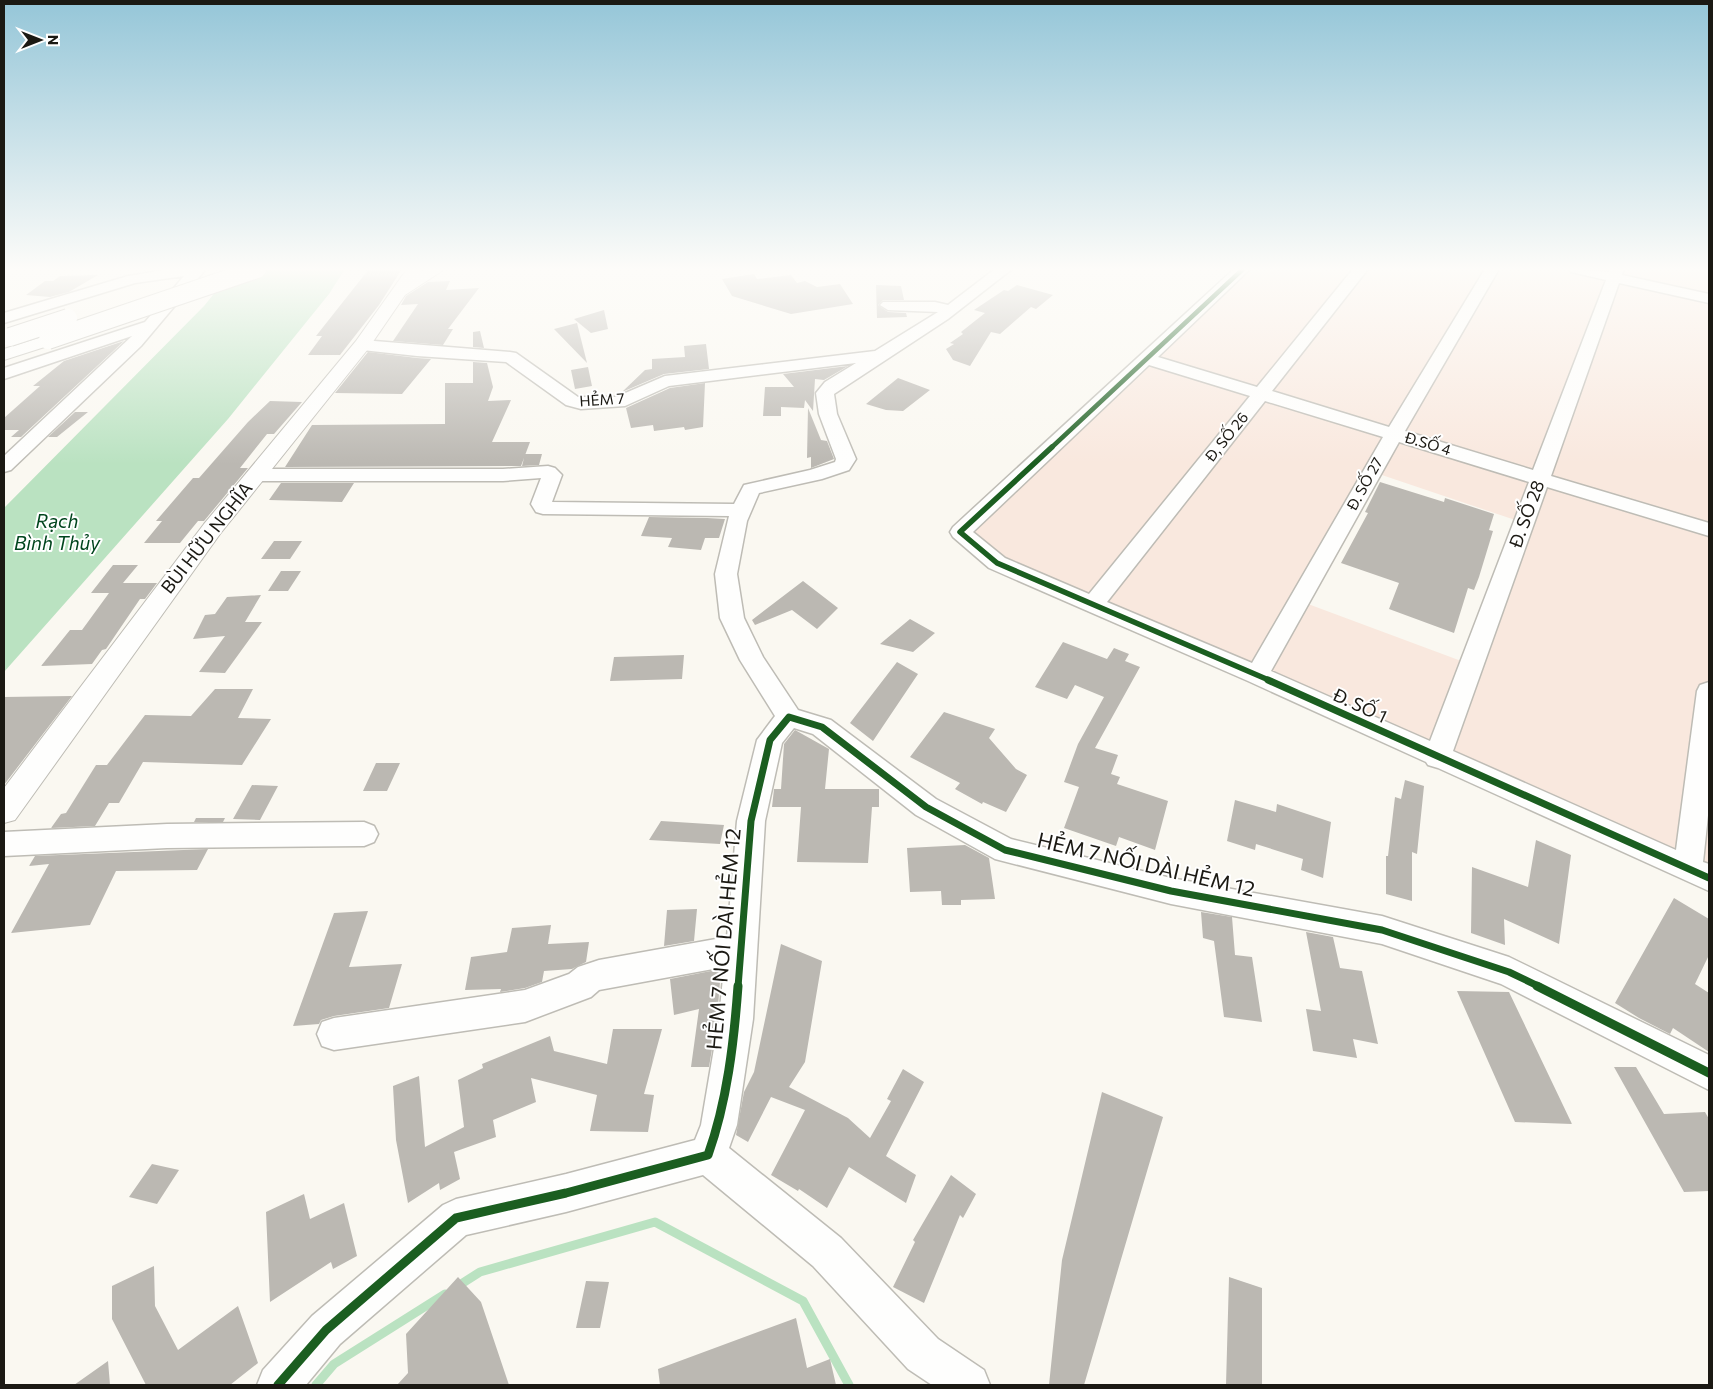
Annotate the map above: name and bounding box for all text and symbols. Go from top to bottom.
north arrow [15,15,65,65]
text: N [45,35,62,45]
street label: HẺM 7 [579,387,625,410]
street label: Đ, SỐ 26 [1198,406,1252,465]
street label: Đ.SỐ 4 [1402,424,1454,459]
street label: Đ. SỐ 27 [1339,453,1386,514]
street label: Đ. SỐ 28 [1502,476,1548,551]
street label: BÙI HỮU NGHĨA [156,477,257,598]
water label: Rạch Bình Thủy [14,509,101,554]
street label: Đ. SỐ 1 [1329,681,1392,727]
street label: HẺM 7 NỐI DÀI HẺM 12 [1035,823,1258,901]
street label: HẺM 7 NỐI DÀI HẺM 12 [697,827,745,1051]

